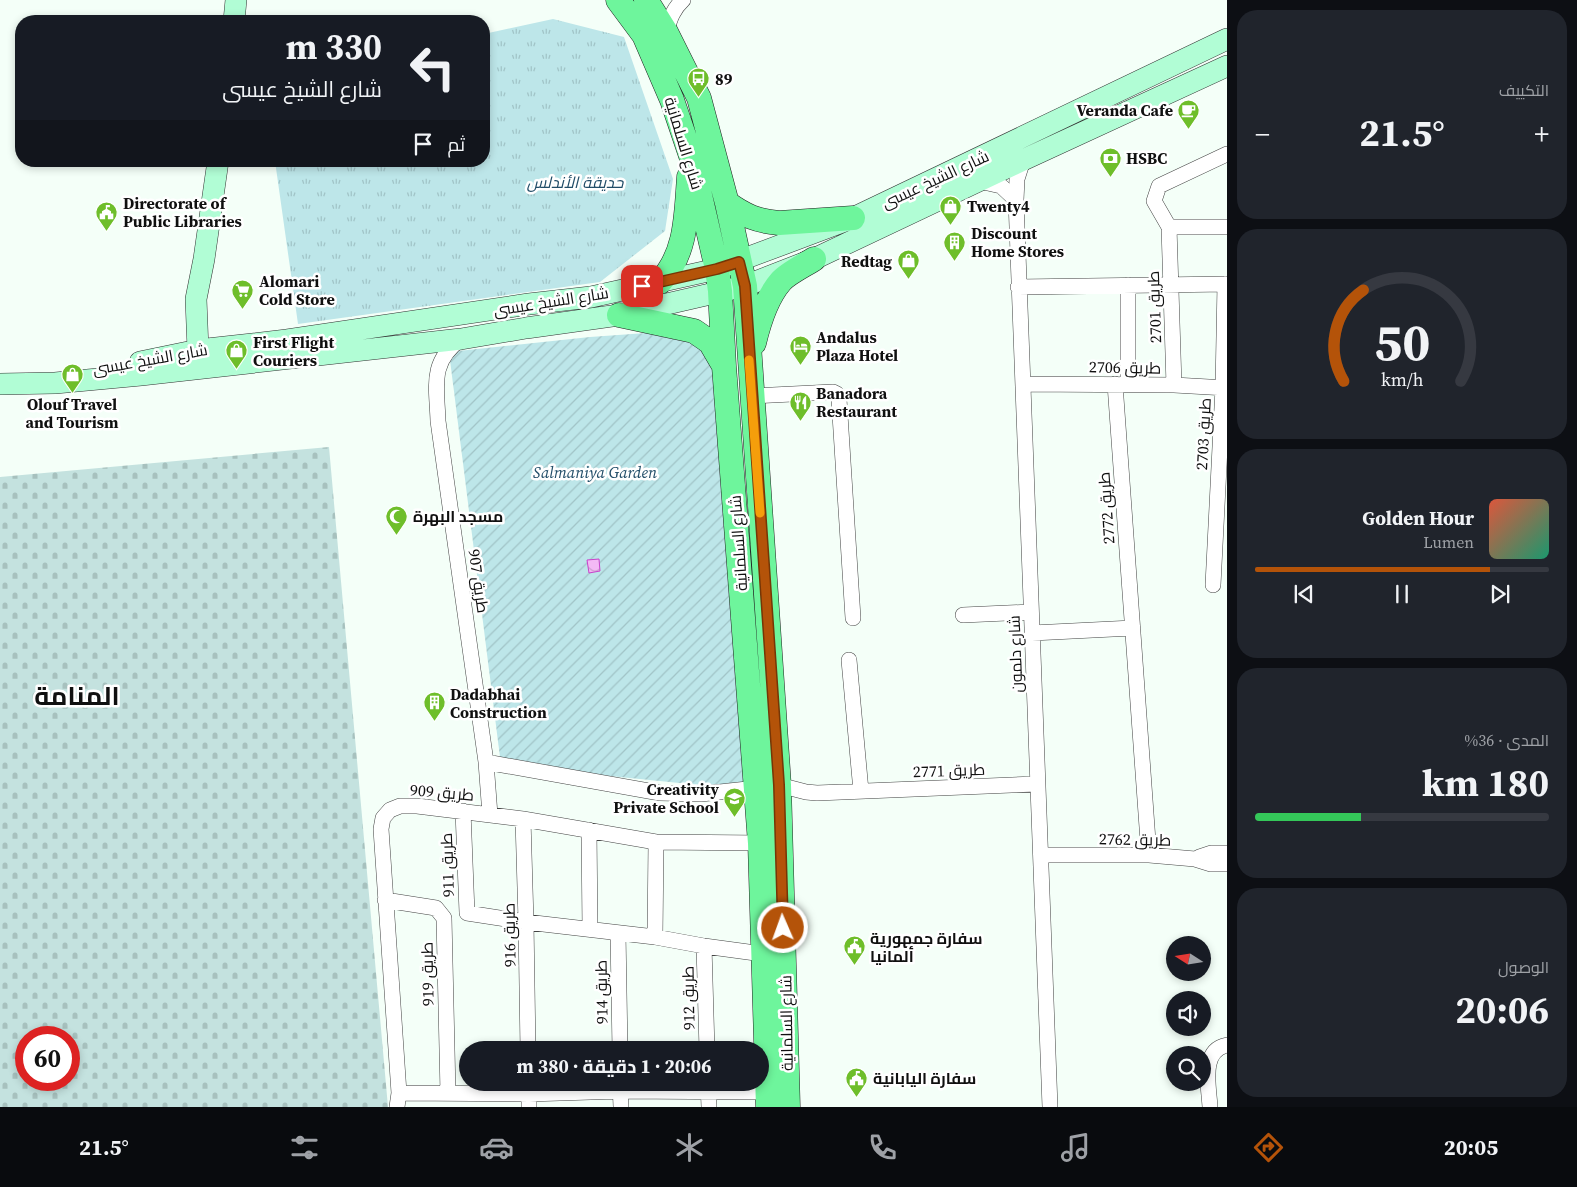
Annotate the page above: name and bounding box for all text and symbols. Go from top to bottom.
text: 330 m [286,23,382,71]
icon: left [400,35,465,100]
bus stop icon: 89 [687,67,711,98]
place label: 89 [715,68,733,90]
text: شارع الشيخ عيسى [222,74,382,104]
text: التكييف [1499,79,1549,101]
street label: شارع السلمانية [659,94,709,192]
cafe icon: Veranda Cafe [1177,98,1201,129]
place label: Veranda Cafe [1076,99,1173,121]
text: 21.5° [1359,107,1445,159]
text: − [1255,115,1270,153]
text: + [1534,115,1549,153]
icon: arrive [409,130,437,158]
text: ثم [447,131,465,157]
street label: شارع الشيخ عيسى [878,144,993,214]
bank icon: HSBC [1098,146,1122,177]
place label: HSBC [1126,147,1167,169]
park label: حديقة الأندلس [527,171,624,193]
place label: Directorate of Public Libraries [123,192,242,232]
shop icon: Twenty4 [939,194,963,225]
place label: Twenty4 [967,195,1030,217]
public building icon: Directorate of Public Libraries [95,200,119,231]
place label: Discount Home Stores [971,222,1064,262]
building icon: Discount Home Stores [943,230,967,261]
shop icon: Redtag [896,249,920,280]
place label: Redtag [841,250,892,272]
pin [621,265,663,307]
place label: Alomari Cold Store [259,270,335,310]
street label: طريق 2701 [1142,270,1166,344]
icon: arrive [628,272,656,300]
supermarket icon: Alomari Cold Store [231,278,255,309]
street label: شارع الشيخ عيسى [492,281,610,322]
text: 50 [1374,306,1430,377]
place label: Andalus Plaza Hotel [816,326,898,366]
place label: First Flight Couriers [253,331,334,371]
hotel icon: Andalus Plaza Hotel [788,334,812,365]
street label: شارع الشيخ عيسى [91,338,209,381]
shop icon: First Flight Couriers [225,339,249,370]
street label: طريق 2706 [1089,355,1161,379]
shop icon: Olouf Travel and Tourism [60,363,84,394]
text: km/h [1381,367,1424,392]
place label: Banadora Restaurant [816,382,897,422]
restaurant icon: Banadora Restaurant [788,390,812,421]
place label: Olouf Travel and Tourism [25,393,119,433]
street label: طريق 2703 [1190,397,1216,471]
park label: Salmaniya Garden [533,461,657,483]
street label: طريق 2772 [1093,471,1119,545]
street label: شارع السلمانية [724,494,753,592]
mosque icon: مسجد البهرة [385,504,409,535]
place label: مسجد البهرة [413,505,503,527]
text: Golden Hour [1362,505,1474,531]
text: Lumen [1423,531,1474,553]
street label: طريق 907 [464,548,494,614]
icon: previous [1290,580,1318,608]
icon: pause [1388,580,1416,608]
icon: next [1486,580,1514,608]
street label: شارع دلمون [1003,615,1028,693]
district label: المنامة [34,678,120,714]
place label: Dadabhai Construction [450,683,547,723]
building icon: Dadabhai Construction [422,691,446,722]
text: المدى · 36% [1464,729,1549,751]
text: 180 km [1422,757,1549,809]
street label: طريق 2771 [912,758,986,782]
street label: طريق 909 [409,778,475,806]
place label: Creativity Private School [613,778,719,818]
school or university icon: Creativity Private School [723,786,747,817]
street label: طريق 2762 [1099,827,1171,851]
street label: طريق 911 [435,832,459,898]
position arrow [756,901,808,953]
street label: طريق 916 [497,903,521,967]
place label: سفارة جمهورية ألمانيا [870,927,982,967]
public building icon: سفارة جمهورية ألمانيا [842,935,866,966]
north arrow [1166,936,1211,981]
map controls [1166,936,1211,1091]
street label: طريق 919 [415,942,439,1006]
text: الوصول [1498,956,1549,978]
street label: طريق 914 [589,960,613,1024]
street label: طريق 912 [676,966,700,1030]
street label: شارع السلمانية [774,975,799,1071]
text: 20:06 [1455,984,1549,1036]
button: sound [1166,991,1211,1036]
speed limit sign: 60 [15,1026,80,1091]
button: search [1166,1046,1211,1091]
text: 20:06 · 1 دقيقة · 380 m [517,1053,711,1079]
public building icon: سفارة اليابانية [845,1066,869,1097]
place label: سفارة اليابانية [873,1067,976,1089]
icon: filters [287,1130,322,1165]
icon: car [479,1130,514,1165]
icon: climate [672,1130,707,1165]
icon: phone [865,1130,900,1165]
icon: music [1058,1130,1093,1165]
icon: directions [1251,1130,1286,1165]
text: 21.5° [79,1132,129,1162]
text: 20:05 [1444,1132,1498,1162]

